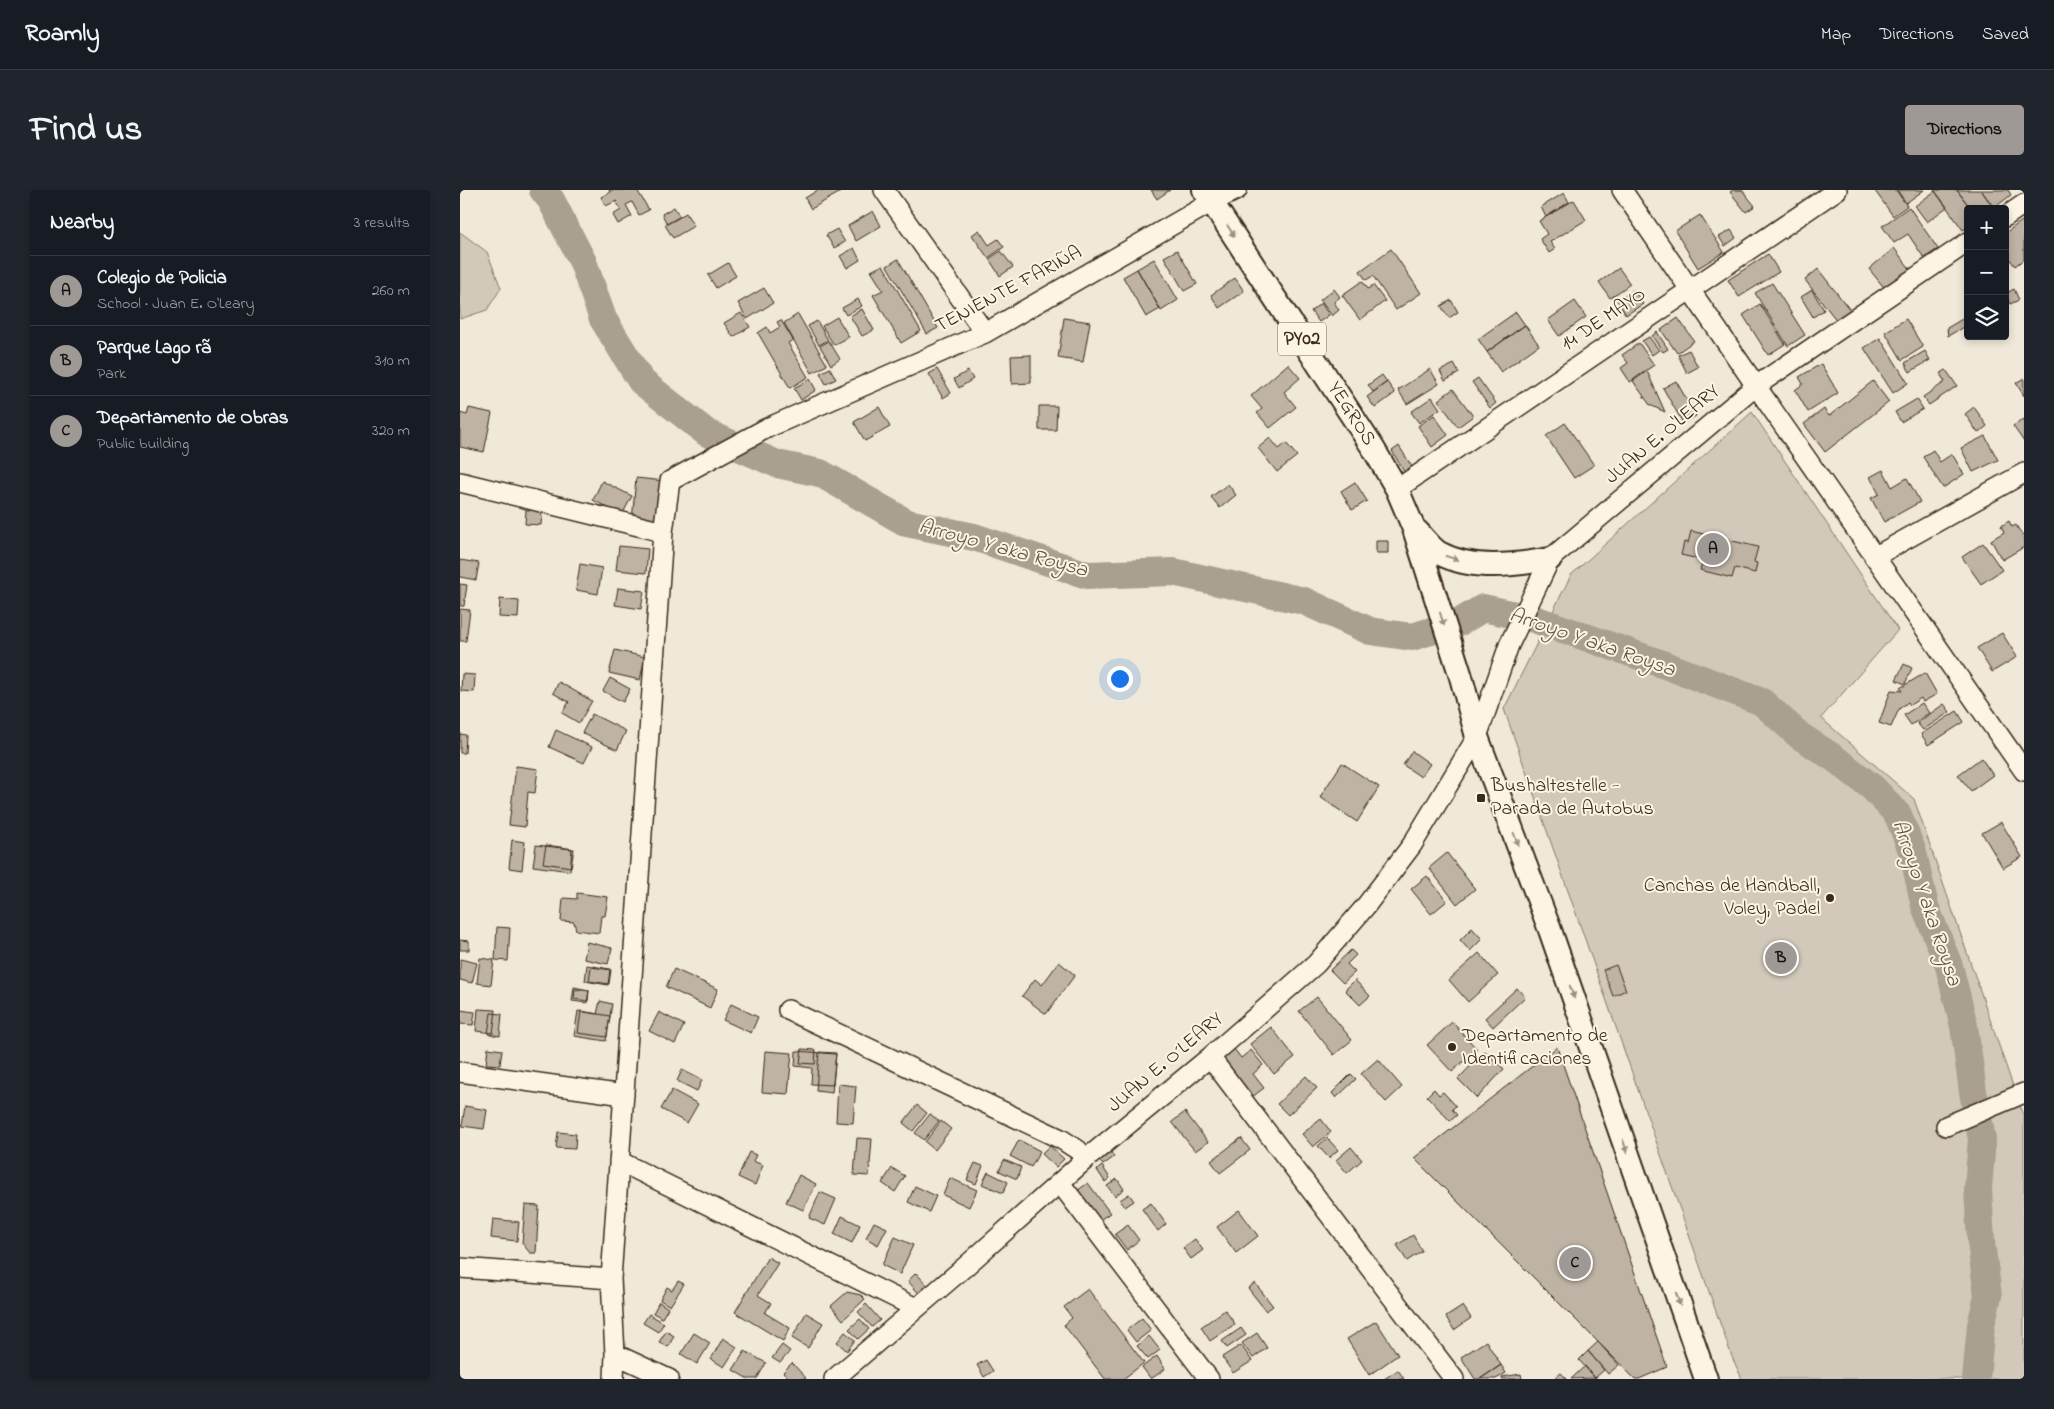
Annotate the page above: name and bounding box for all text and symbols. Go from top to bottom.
text: Roamly [25,17,100,52]
text: Map [1821,22,1851,48]
text: Directions [1879,22,1954,48]
text: Saved [1982,22,2029,48]
text: Find us [30,105,142,156]
button: Directions [1905,105,2024,155]
map controls [1964,205,2009,340]
button: + [1964,205,2009,250]
text: Nearby [50,208,114,238]
text: 3 results [354,211,410,235]
one-way arrow [1226,224,1236,237]
street label: TENIENTE FARIÑA [930,239,1088,341]
button: − [1964,250,2009,295]
text: Colegio de Policia [97,265,227,292]
text: A [61,279,71,303]
text: 260 m [372,279,410,303]
street label: 14 DE MAYO [1556,281,1652,359]
text: School · Juan E. O'Leary [97,292,254,316]
button: layers [1964,295,2009,340]
road number: PY02 [1278,322,1326,356]
text: Parque Lago rã [97,335,211,362]
text: B [61,349,71,373]
text: 310 m [375,349,410,373]
text: Park [97,362,126,386]
street label: YEGROS [1319,376,1383,452]
street label: JUAN E. O'LEARY [1599,378,1727,492]
text: Departamento de Obras [97,405,289,432]
text: C [62,419,70,443]
text: 320 m [372,419,410,443]
text: Public building [97,432,189,456]
water label: Arroyo Y aka Roysa [915,512,1091,586]
pin: A [1697,530,1729,568]
one-way arrow [1445,554,1460,562]
water label: Arroyo Y aka Roysa [1505,601,1680,686]
one-way arrow [1439,611,1447,626]
your location [1107,666,1133,692]
place label: Bushaltestelle - Parada de Autobus [1490,772,1654,824]
marker: Bushaltestelle - Parada de Autobus [1475,792,1487,804]
water label: Arroyo Y aka Roysa [1884,816,1969,991]
one-way arrow [1513,832,1520,847]
place label: Canchas de Handball, Voley, Padel [1644,872,1820,924]
marker: Canchas de Handball, Voley, Padel [1824,892,1836,904]
pin: B [1765,939,1797,977]
one-way arrow [1568,985,1576,1000]
street label: JUAN E. O´LEARY [1102,1006,1230,1120]
place label: Departamento de Identificaciones [1461,1022,1608,1074]
marker: Departamento de Identificaciones [1446,1041,1458,1053]
one-way arrow [1622,1138,1629,1153]
pin: C [1559,1244,1591,1282]
one-way arrow [1675,1292,1683,1307]

